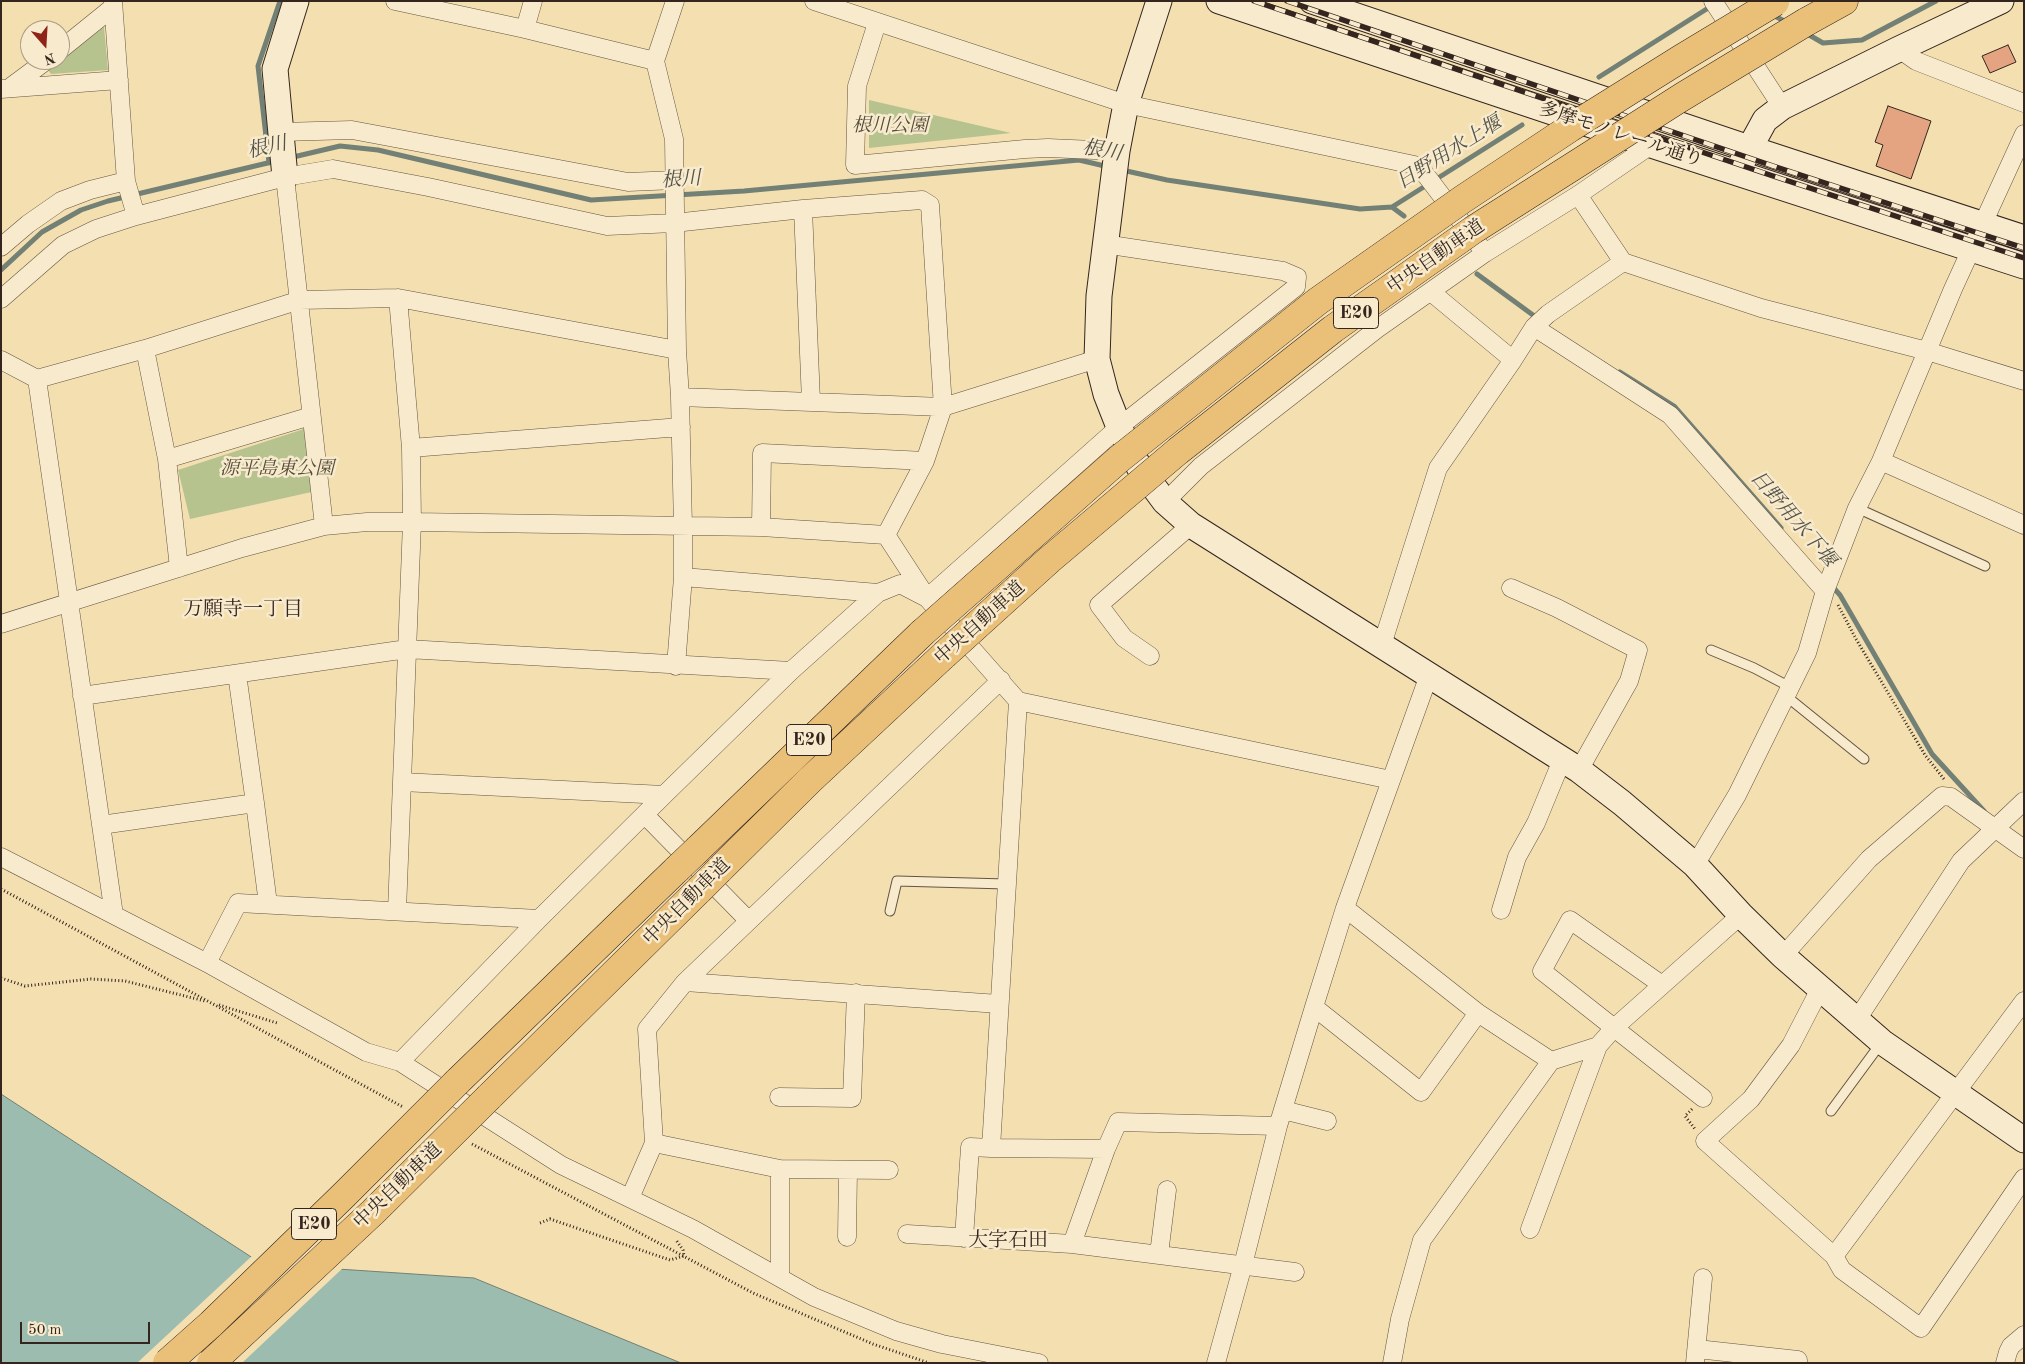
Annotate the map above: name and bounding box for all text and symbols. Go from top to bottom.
north arrow [20,20,70,70]
text: N [42,50,57,67]
street label: 多摩モノレール通り [1536,98,1706,172]
water label: 日野用水上堰 [1392,111,1506,195]
park label: 根川公園 [852,115,928,137]
water label: 根川 [245,132,289,164]
water label: 根川 [1080,136,1124,166]
water label: 根川 [660,167,702,193]
street label: 中央自動車道 [1383,215,1489,299]
road number: E20 [1334,298,1378,328]
park label: 源平島東公園 [220,458,334,480]
water label: 日野用水下堰 [1745,466,1841,572]
street label: 中央自動車道 [930,576,1030,670]
district label: 万願寺一丁目 [183,598,303,622]
road number: E20 [786,724,832,756]
street label: 中央自動車道 [639,854,735,950]
street label: 中央自動車道 [349,1138,447,1234]
road number: E20 [292,1208,336,1240]
district label: 大字石田 [968,1229,1048,1253]
scale bar [22,1312,152,1344]
text: 50 m [28,1323,62,1338]

